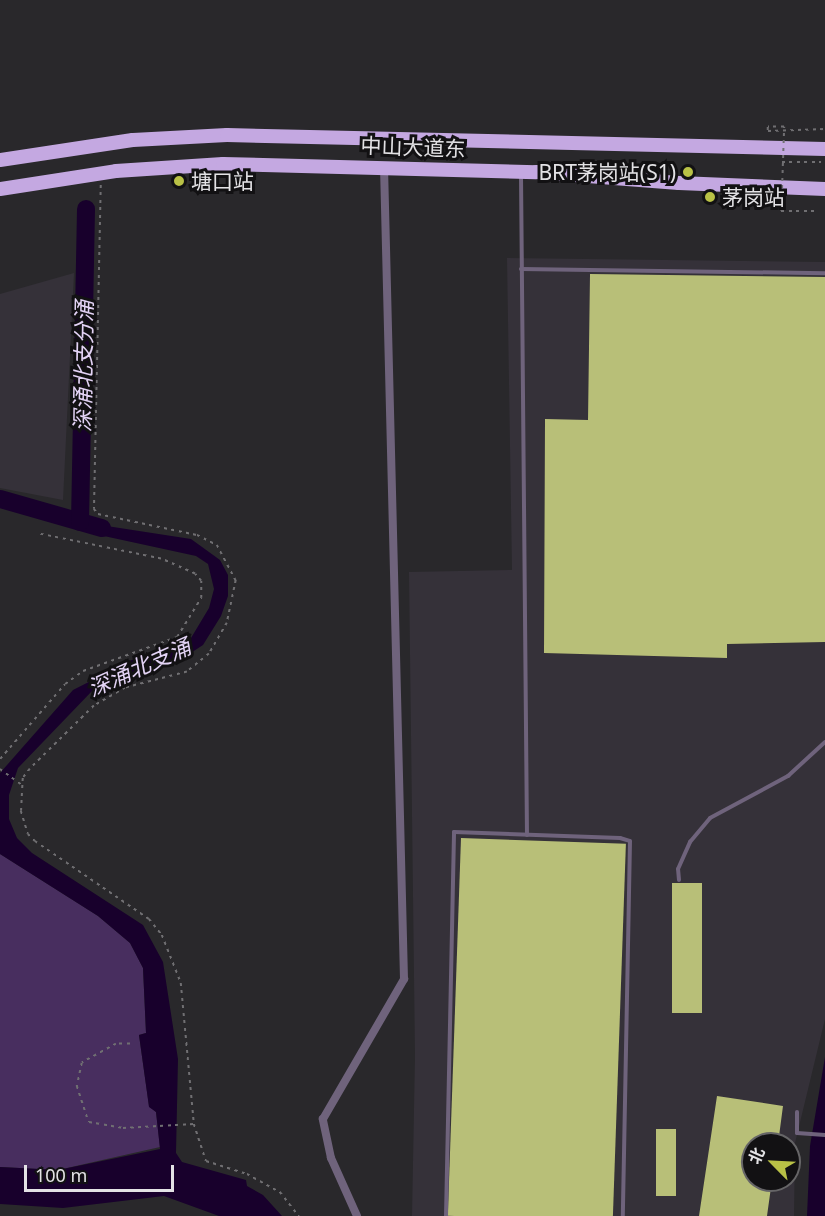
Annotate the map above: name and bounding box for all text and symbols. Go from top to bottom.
street label: 中山大道东 [360,133,466,161]
place label: BRT茅岗站(S1) [538,159,676,185]
marker: BRT茅岗站(S1) [681,165,695,179]
place label: 塘口站 [191,168,254,194]
marker: 塘口站 [172,174,186,188]
place label: 茅岗站 [722,184,785,210]
marker: 茅岗站 [703,190,717,204]
water label: 深涌北支分涌 [69,300,97,432]
water label: 深涌北支涌 [83,633,195,701]
north arrow [741,1132,801,1192]
text: 北 [743,1144,770,1167]
scale bar [27,1153,177,1191]
text: 100 m [35,1163,87,1187]

